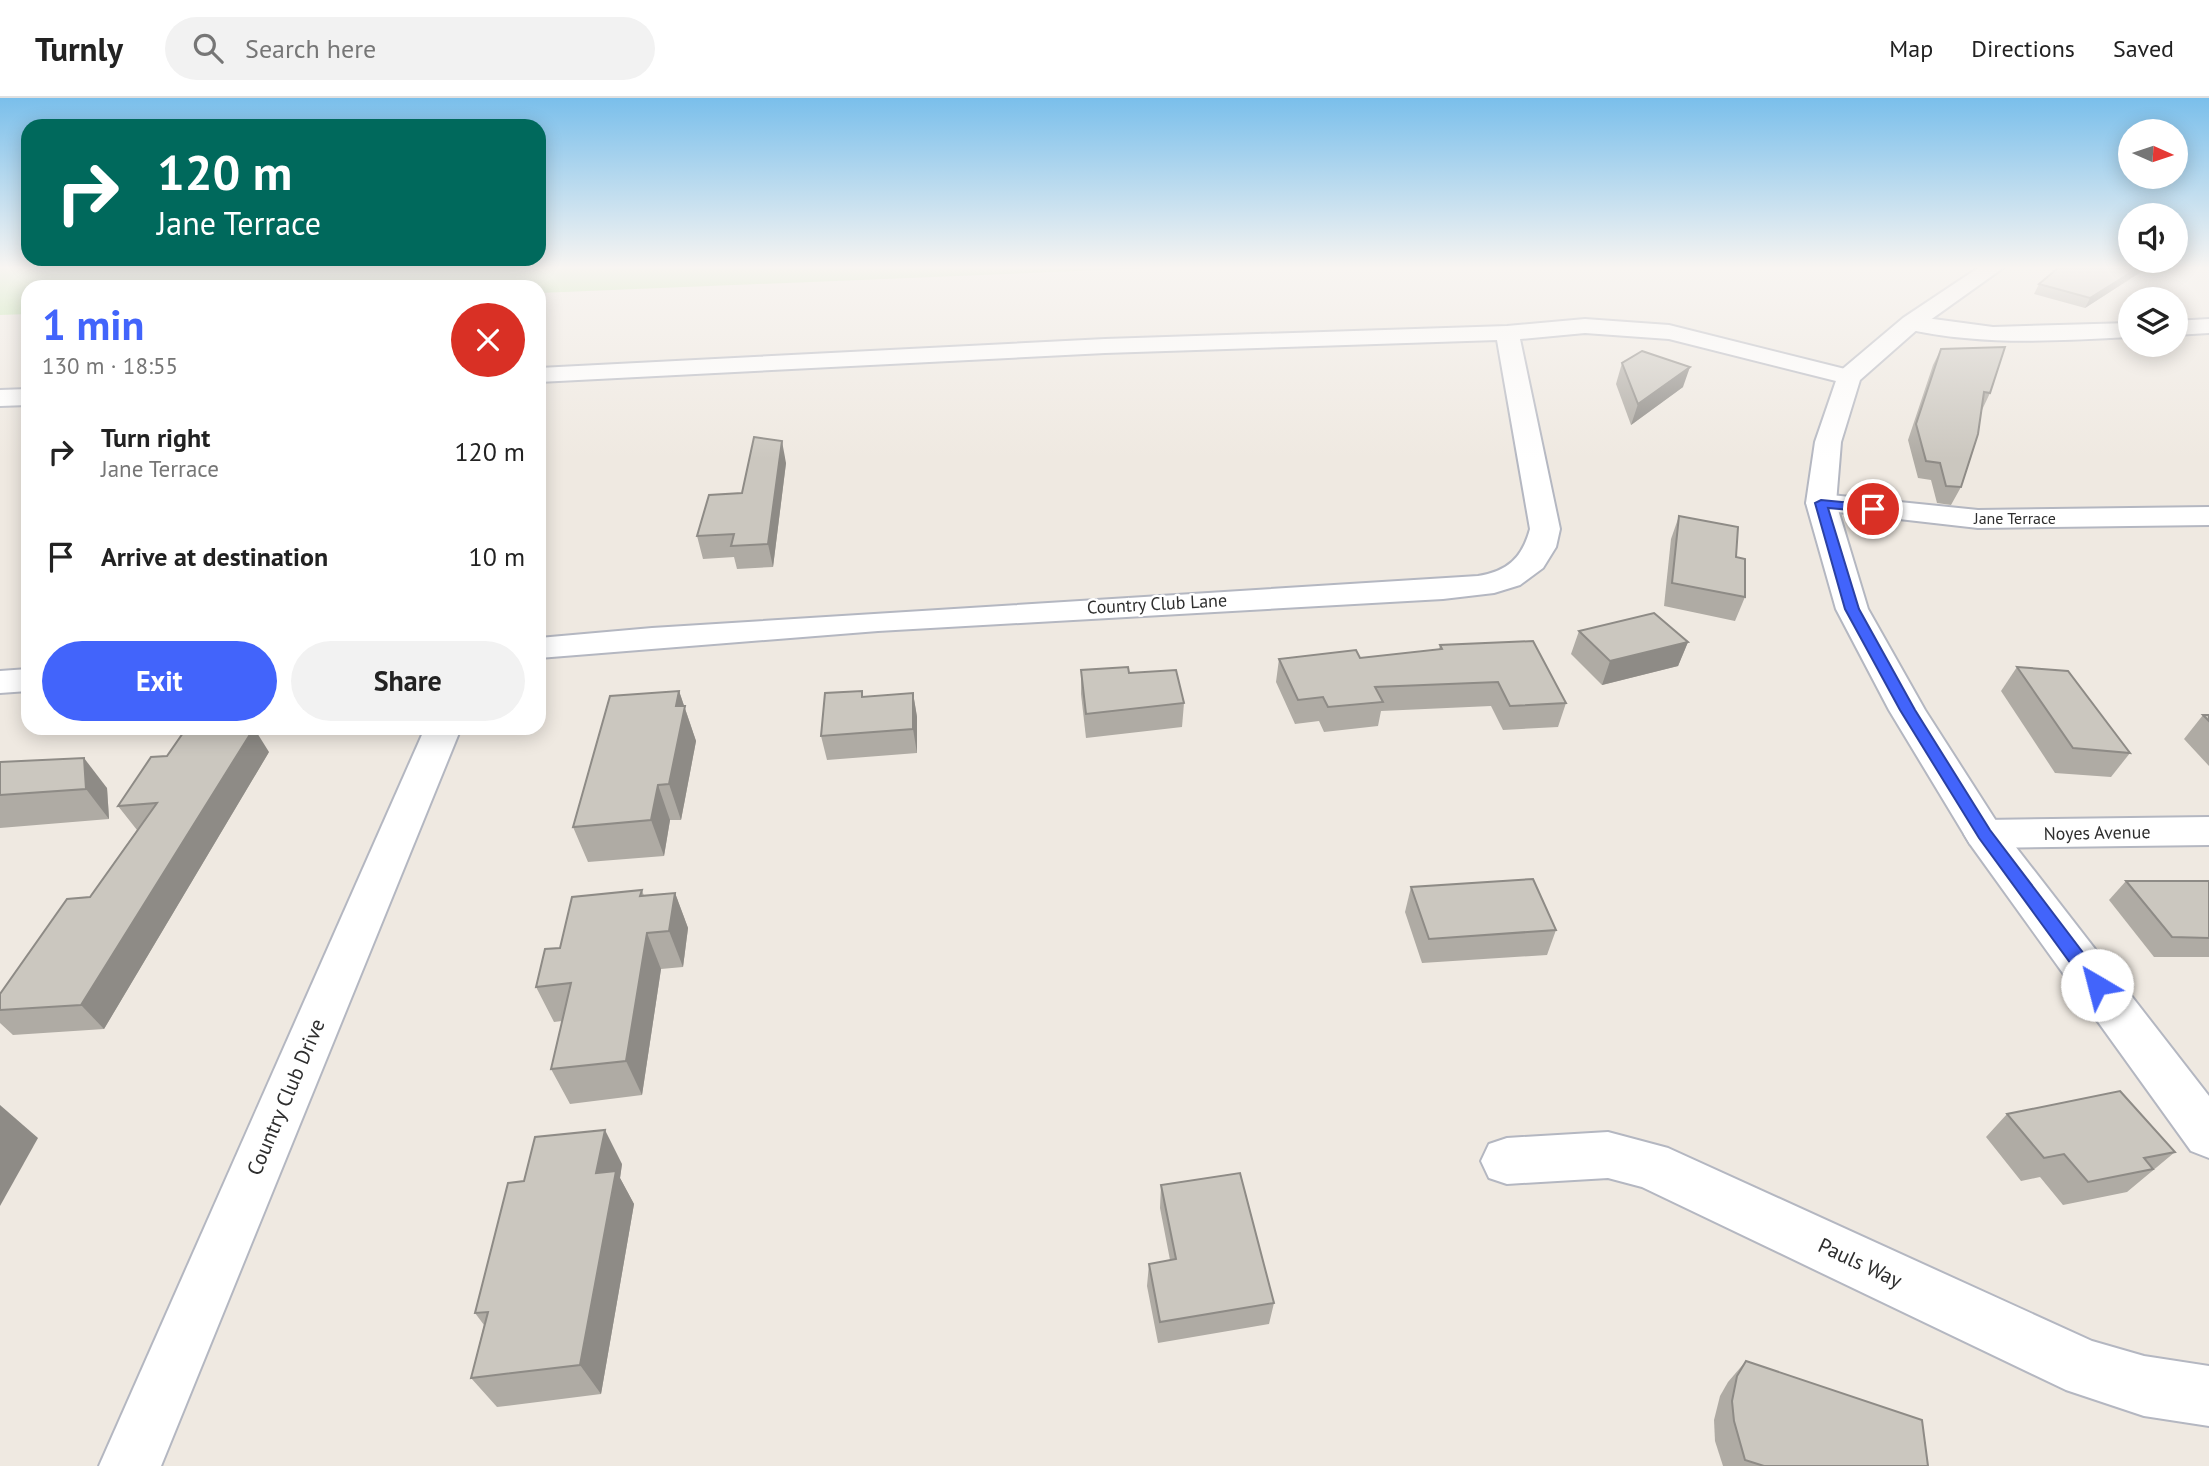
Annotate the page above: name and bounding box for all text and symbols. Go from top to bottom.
search box [165,17,655,80]
text: Turnly [35,27,123,70]
icon: search [189,29,227,67]
text: Search here [245,32,376,65]
text: Map [1889,33,1933,64]
text: Directions [1971,33,2075,64]
text: Saved [2113,33,2174,64]
north arrow [2118,119,2188,189]
map controls [2118,119,2188,357]
text: 120 m [157,140,292,204]
icon: right [42,147,133,238]
text: Jane Terrace [157,202,321,244]
button: sound [2118,203,2188,273]
button: layers [2118,287,2188,357]
text: 1 min [42,297,144,352]
button: close [451,303,525,377]
text: 130 m · 18:55 [42,351,178,380]
text: Turn right [101,421,210,454]
icon: right [42,433,80,471]
text: 120 m [454,435,525,468]
text: Jane Terrace [101,454,219,483]
pin [1843,479,1903,539]
icon: arrive [1854,490,1892,528]
street label: Jane Terrace [1973,508,2056,528]
icon: arrive [42,538,80,576]
text: Arrive at destination [101,540,328,573]
text: 10 m [469,540,525,573]
street label: Country Club Lane [1086,588,1228,619]
button: Exit [42,641,277,721]
button: Share [291,641,525,721]
street label: Noyes Avenue [2043,820,2151,845]
position arrow [2060,948,2134,1022]
street label: Country Club Drive [240,1014,331,1179]
street label: Pauls Way [1814,1231,1907,1294]

